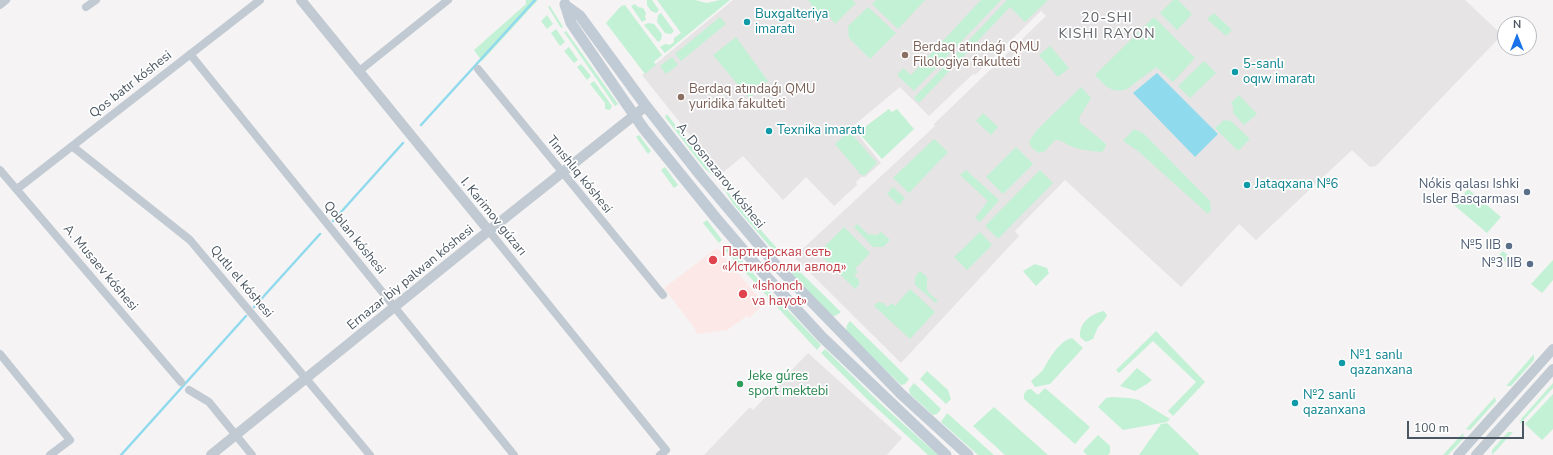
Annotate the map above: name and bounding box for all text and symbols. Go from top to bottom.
place label: Buxgalteriya imaratı [755,7,829,38]
district label: 20-SHI KISHI RAYON [1058,11,1156,44]
north arrow [1497,16,1537,56]
marker: Buxgalteriya imaratı [742,17,752,27]
text: N [1513,17,1521,32]
place label: Berdaq atındaǵı QMU Filologiya fakulteti [913,40,1039,71]
street label: Qos batır kóshesi [87,48,175,122]
marker: Berdaq atındaǵı QMU Filologiya fakulteti [900,50,910,60]
place label: 5-sanlı oqıw imaratı [1243,57,1315,88]
marker: 5-sanlı oqıw imaratı [1230,67,1240,77]
place label: Berdaq atındaǵı QMU yuridika fakulteti [689,82,815,113]
marker: Berdaq atındaǵı QMU yuridika fakulteti [676,92,686,102]
street label: A. Dosnazarov kóshesi [673,120,767,232]
place label: Texnika imaratı [777,123,865,139]
marker: Texnika imaratı [764,126,774,136]
street label: Tınıshlıq kóshesi [543,133,615,217]
street label: I. Karimov gúzarı [457,175,529,259]
place label: Jataqxana №6 [1255,177,1338,193]
place label: Nókis qalası Ishki Isler Basqarması [1419,177,1519,208]
marker: Jataqxana №6 [1242,180,1252,190]
marker: Nókis qalası Ishki Isler Basqarması [1522,187,1532,197]
street label: Qoblan kóshesi [320,198,388,278]
street label: A. Musaev kóshesi [59,222,141,314]
street label: Ernazar biy palwan kóshesi [345,222,477,334]
place label: №5 IIB [1460,238,1501,254]
marker: №5 IIB [1504,241,1514,251]
street label: Qutlı el kóshesi [206,243,276,321]
place label: Партнерская сеть «Истикболли авлод» [722,245,847,276]
marker: Партнерская сеть «Истикболли авлод» [707,254,719,266]
place label: №3 IIB [1481,256,1522,272]
marker: №3 IIB [1525,259,1535,269]
place label: «Ishonch va hayot» [752,279,807,310]
marker: «Ishonch va hayot» [737,288,749,300]
place label: №1 sanlı qazanxana [1350,348,1413,379]
marker: №1 sanlı qazanxana [1337,358,1347,368]
place label: Jeke gúres sport mektebi [748,369,828,400]
marker: Jeke gúres sport mektebi [735,379,745,389]
place label: №2 sanli qazanxana [1303,388,1366,419]
marker: №2 sanli qazanxana [1290,398,1300,408]
scale bar [1409,413,1526,439]
text: 100 m [1414,420,1449,436]

